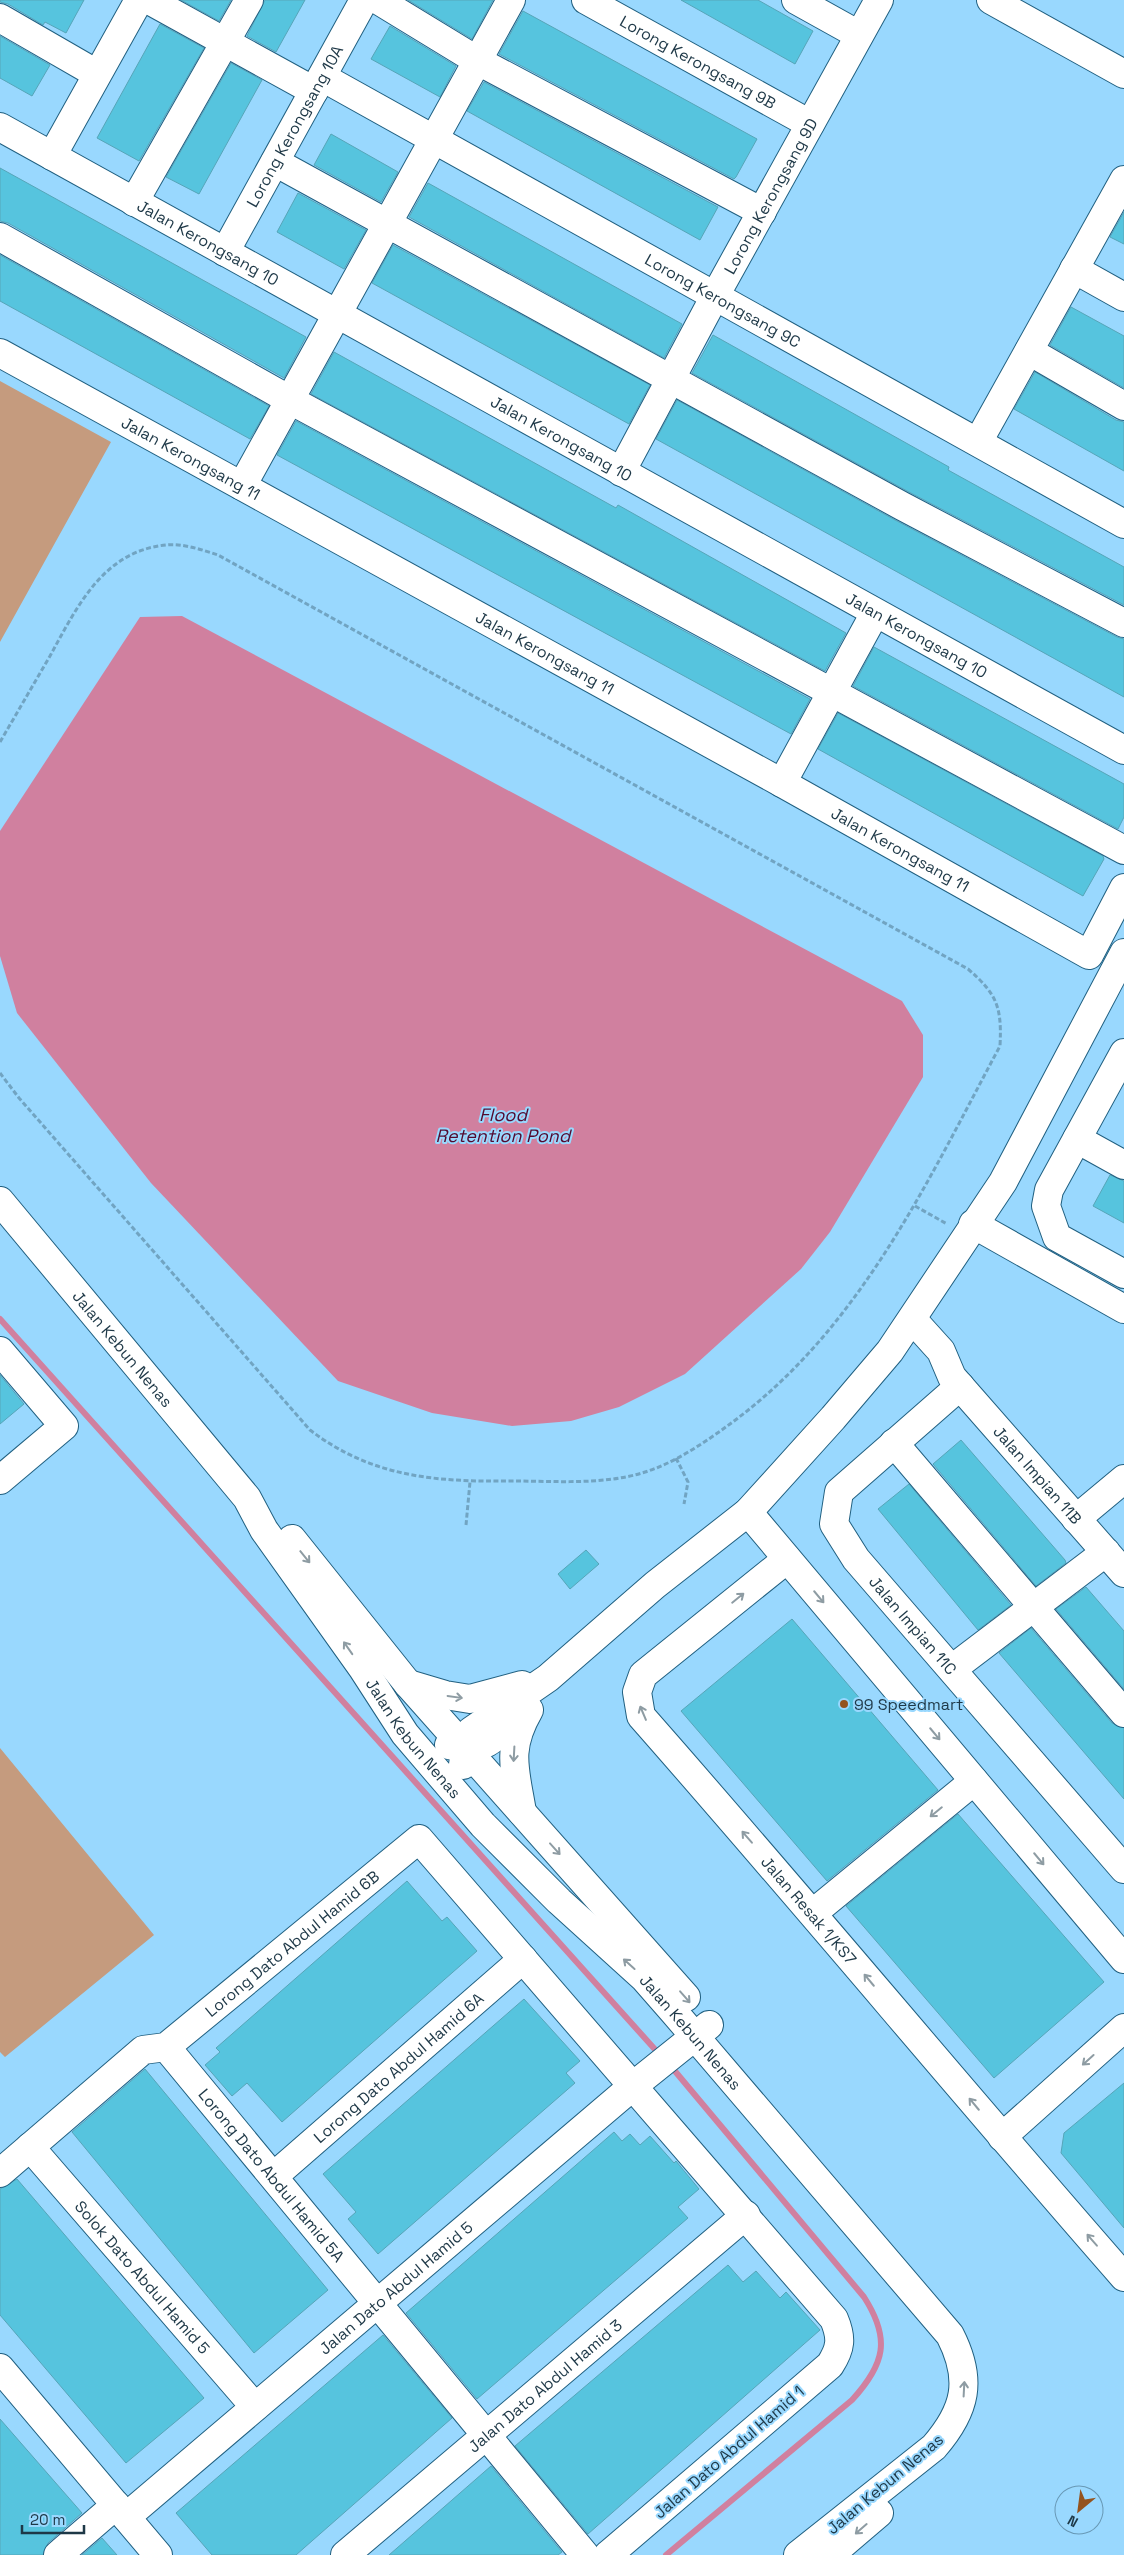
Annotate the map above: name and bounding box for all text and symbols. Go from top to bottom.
street label: Lorong Kerongsang 9B [616,10,780,114]
street label: Lorong Kerongsang 10A [241,41,348,211]
street label: Lorong Kerongsang 9D [719,114,822,278]
street label: Jalan Kerongsang 10 [134,195,283,290]
street label: Lorong Kerongsang 9C [641,249,804,352]
street label: Jalan Kerongsang 10 [487,391,636,486]
street label: Jalan Kerongsang 11 [118,411,264,505]
street label: Jalan Kerongsang 10 [842,587,991,683]
street label: Jalan Kerongsang 11 [472,606,618,699]
street label: Jalan Kerongsang 11 [827,802,973,896]
water label: Flood Retention Pond [436,1103,573,1147]
street label: Jalan Kebun Nenas [68,1286,177,1411]
street label: Jalan Impian 11B [989,1421,1087,1528]
one-way arrow [300,1550,311,1563]
street label: Jalan Impian 11C [865,1571,962,1679]
one-way arrow [813,1590,824,1603]
one-way arrow [732,1593,745,1604]
one-way arrow [343,1641,353,1655]
street label: Jalan Kebun Nenas [361,1674,466,1803]
one-way arrow [447,1692,463,1702]
place label: 99 Speedmart [854,1694,963,1715]
marker: 99 Speedmart [838,1698,850,1710]
one-way arrow [637,1706,647,1721]
one-way arrow [929,1728,940,1741]
one-way arrow [509,1745,519,1761]
one-way arrow [930,1807,943,1818]
one-way arrow [741,1830,753,1843]
one-way arrow [549,1842,560,1855]
street label: Jalan Resak 1/KS7 [757,1851,861,1969]
one-way arrow [1034,1852,1045,1865]
street label: Lorong Dato Abdul Hamid 6B [201,1866,383,2021]
one-way arrow [622,1959,635,1970]
street label: Jalan Kebun Nenas [635,1970,746,2094]
one-way arrow [864,1973,875,1986]
street label: Lorong Dato Abdul Hamid 6A [309,1988,488,2147]
one-way arrow [679,1990,691,2003]
one-way arrow [1081,2055,1094,2066]
street label: Lorong Dato Abdul Hamid 5A [194,2084,349,2266]
one-way arrow [968,2098,979,2111]
street label: Solok Dato Abdul Hamid 5 [70,2196,215,2358]
street label: Jalan Dato Abdul Hamid 5 [314,2216,477,2359]
one-way arrow [1086,2233,1098,2246]
street label: Jalan Dato Abdul Hamid 3 [463,2314,626,2457]
street label: Jalan Dato Abdul Hamid 1 [649,2381,809,2523]
one-way arrow [959,2381,968,2397]
street label: Jalan Kebun Nenas [822,2429,948,2539]
north arrow [1054,2485,1104,2535]
scale bar [22,2502,85,2534]
text: 20 m [30,2510,65,2529]
text: N [1064,2511,1081,2532]
one-way arrow [855,2523,868,2534]

